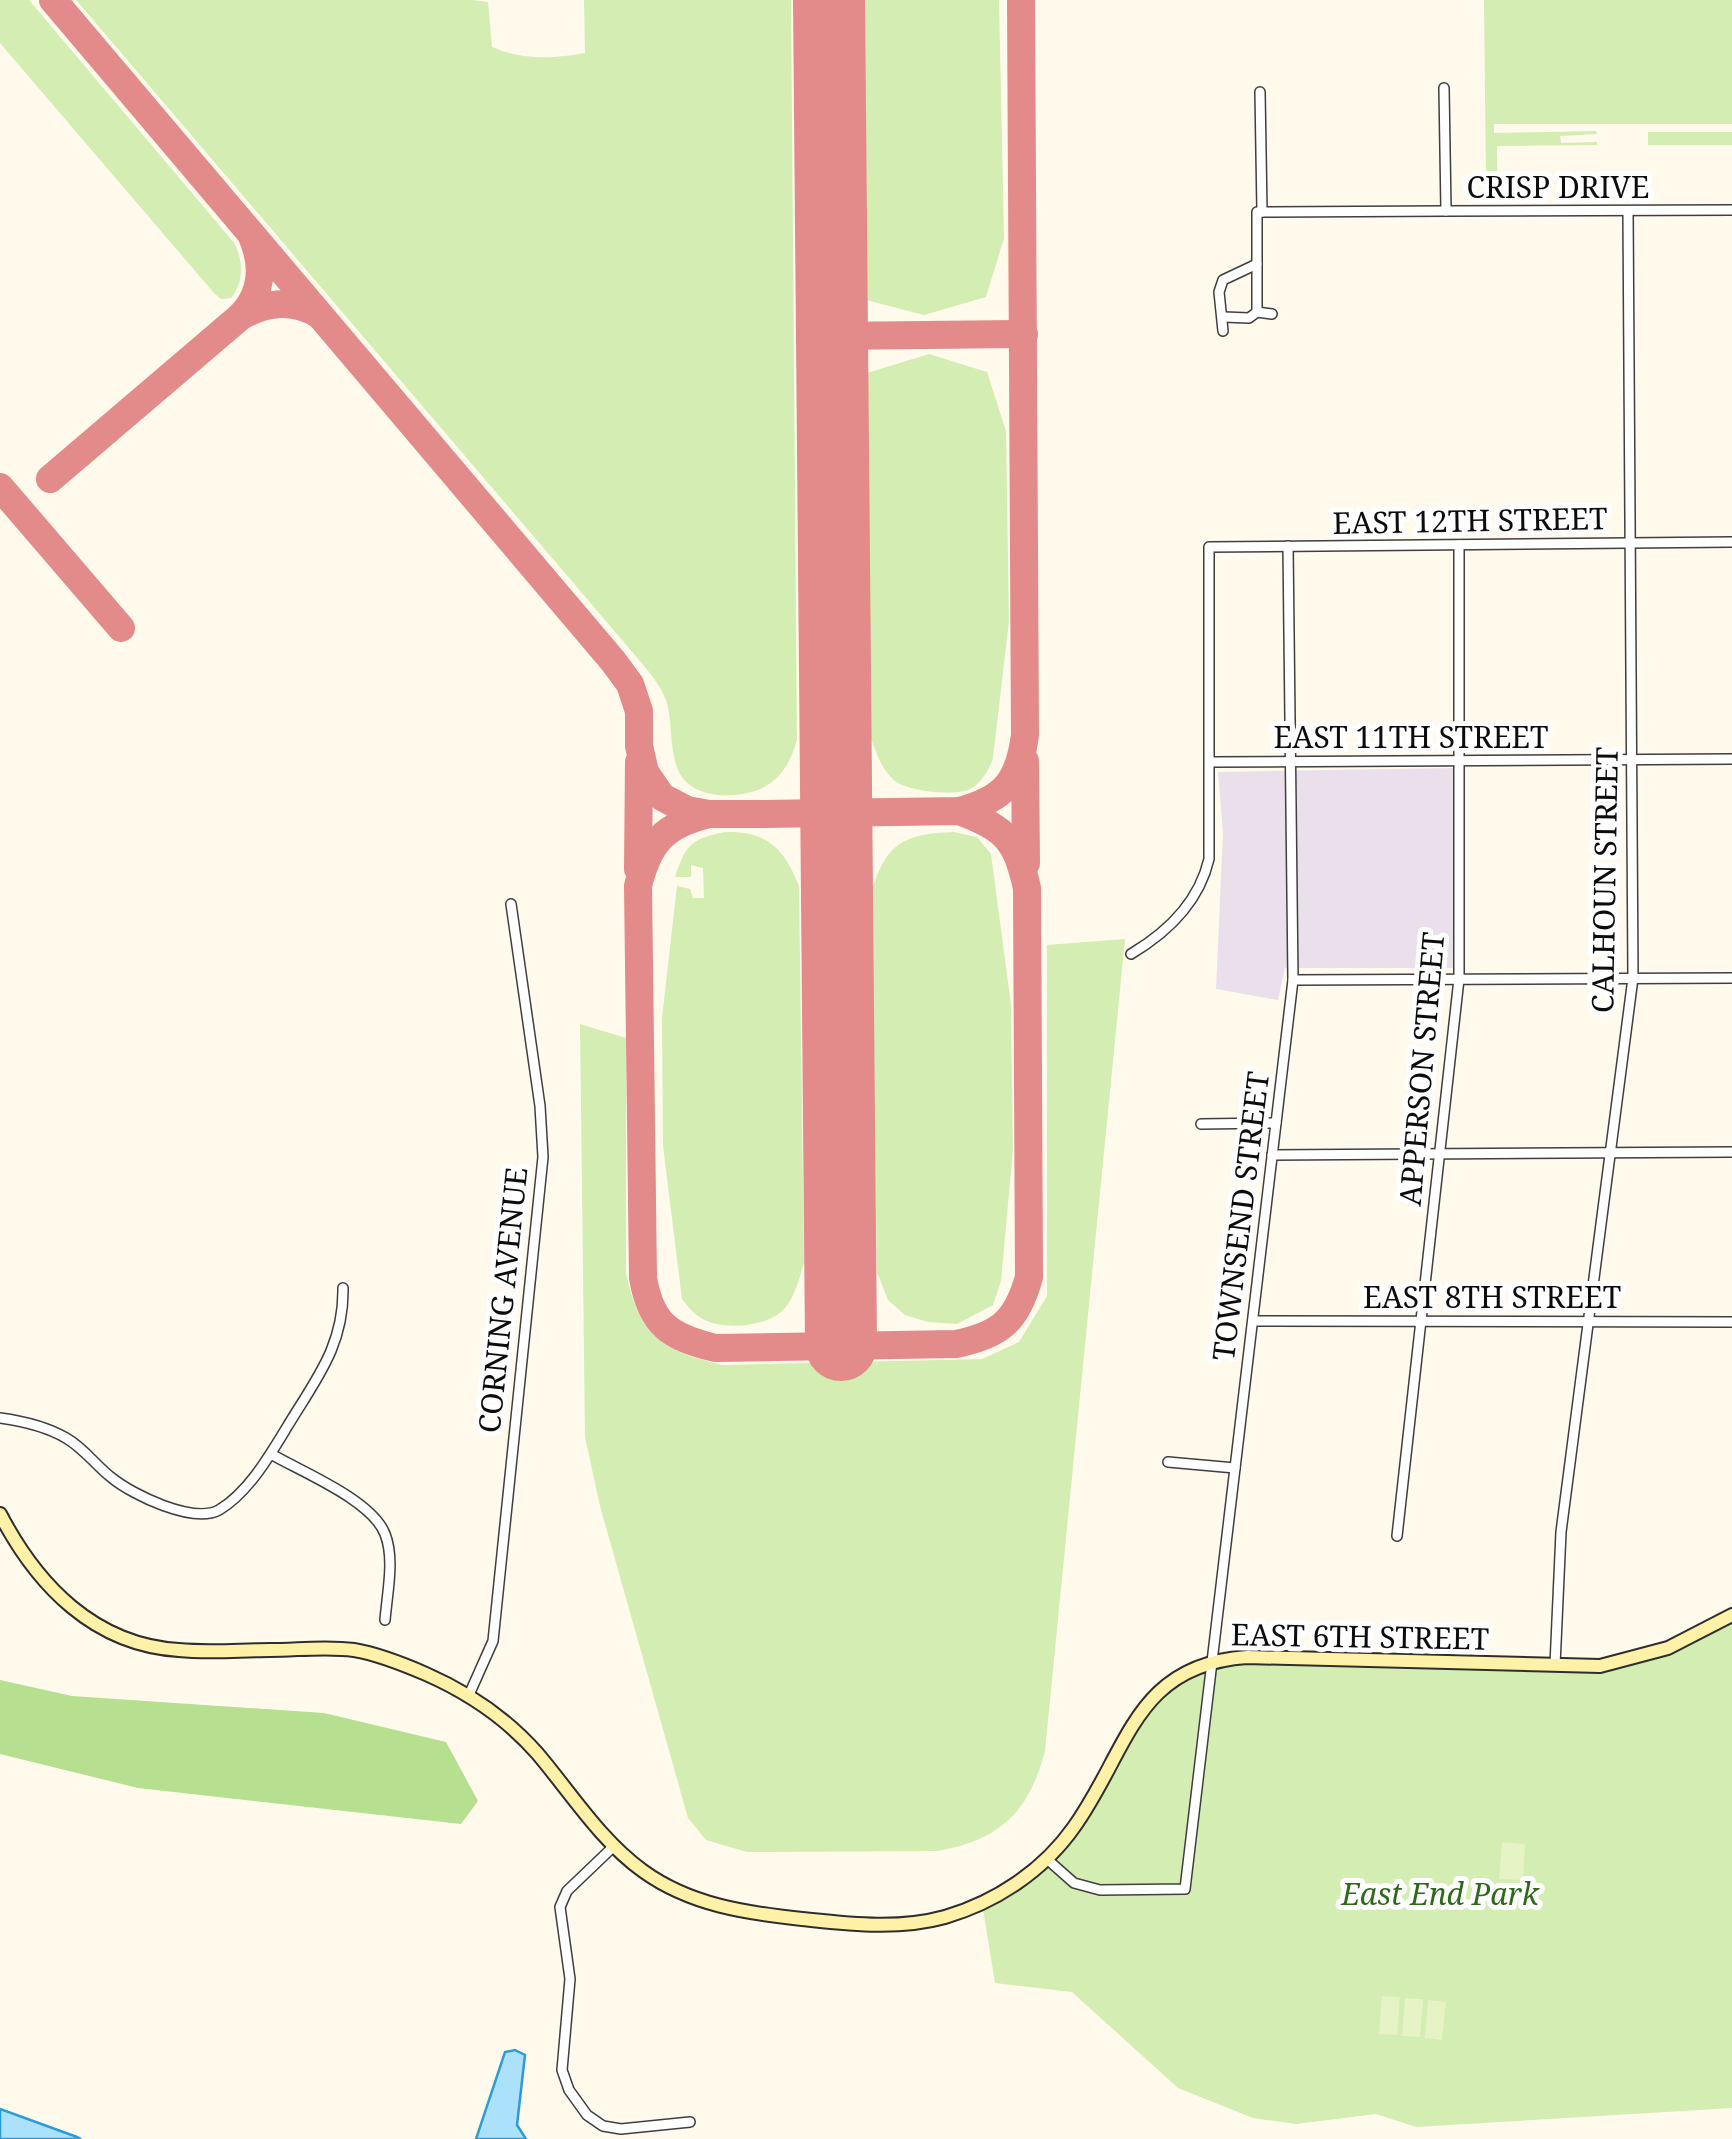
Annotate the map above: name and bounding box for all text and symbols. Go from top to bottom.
street label: CRISP DRIVE [1467,166,1649,207]
street label: EAST 12TH STREET [1332,497,1608,543]
street label: EAST 11TH STREET [1274,716,1548,757]
street label: CALHOUN STREET [1581,747,1627,1013]
street label: APPERSON STREET [1389,930,1453,1208]
street label: TOWNSEND STREET [1202,1069,1278,1363]
street label: CORNING AVENUE [468,1165,536,1435]
street label: EAST 8TH STREET [1363,1276,1621,1317]
street label: EAST 6TH STREET [1231,1613,1489,1659]
park label: East End Park [1340,1873,1540,1914]

